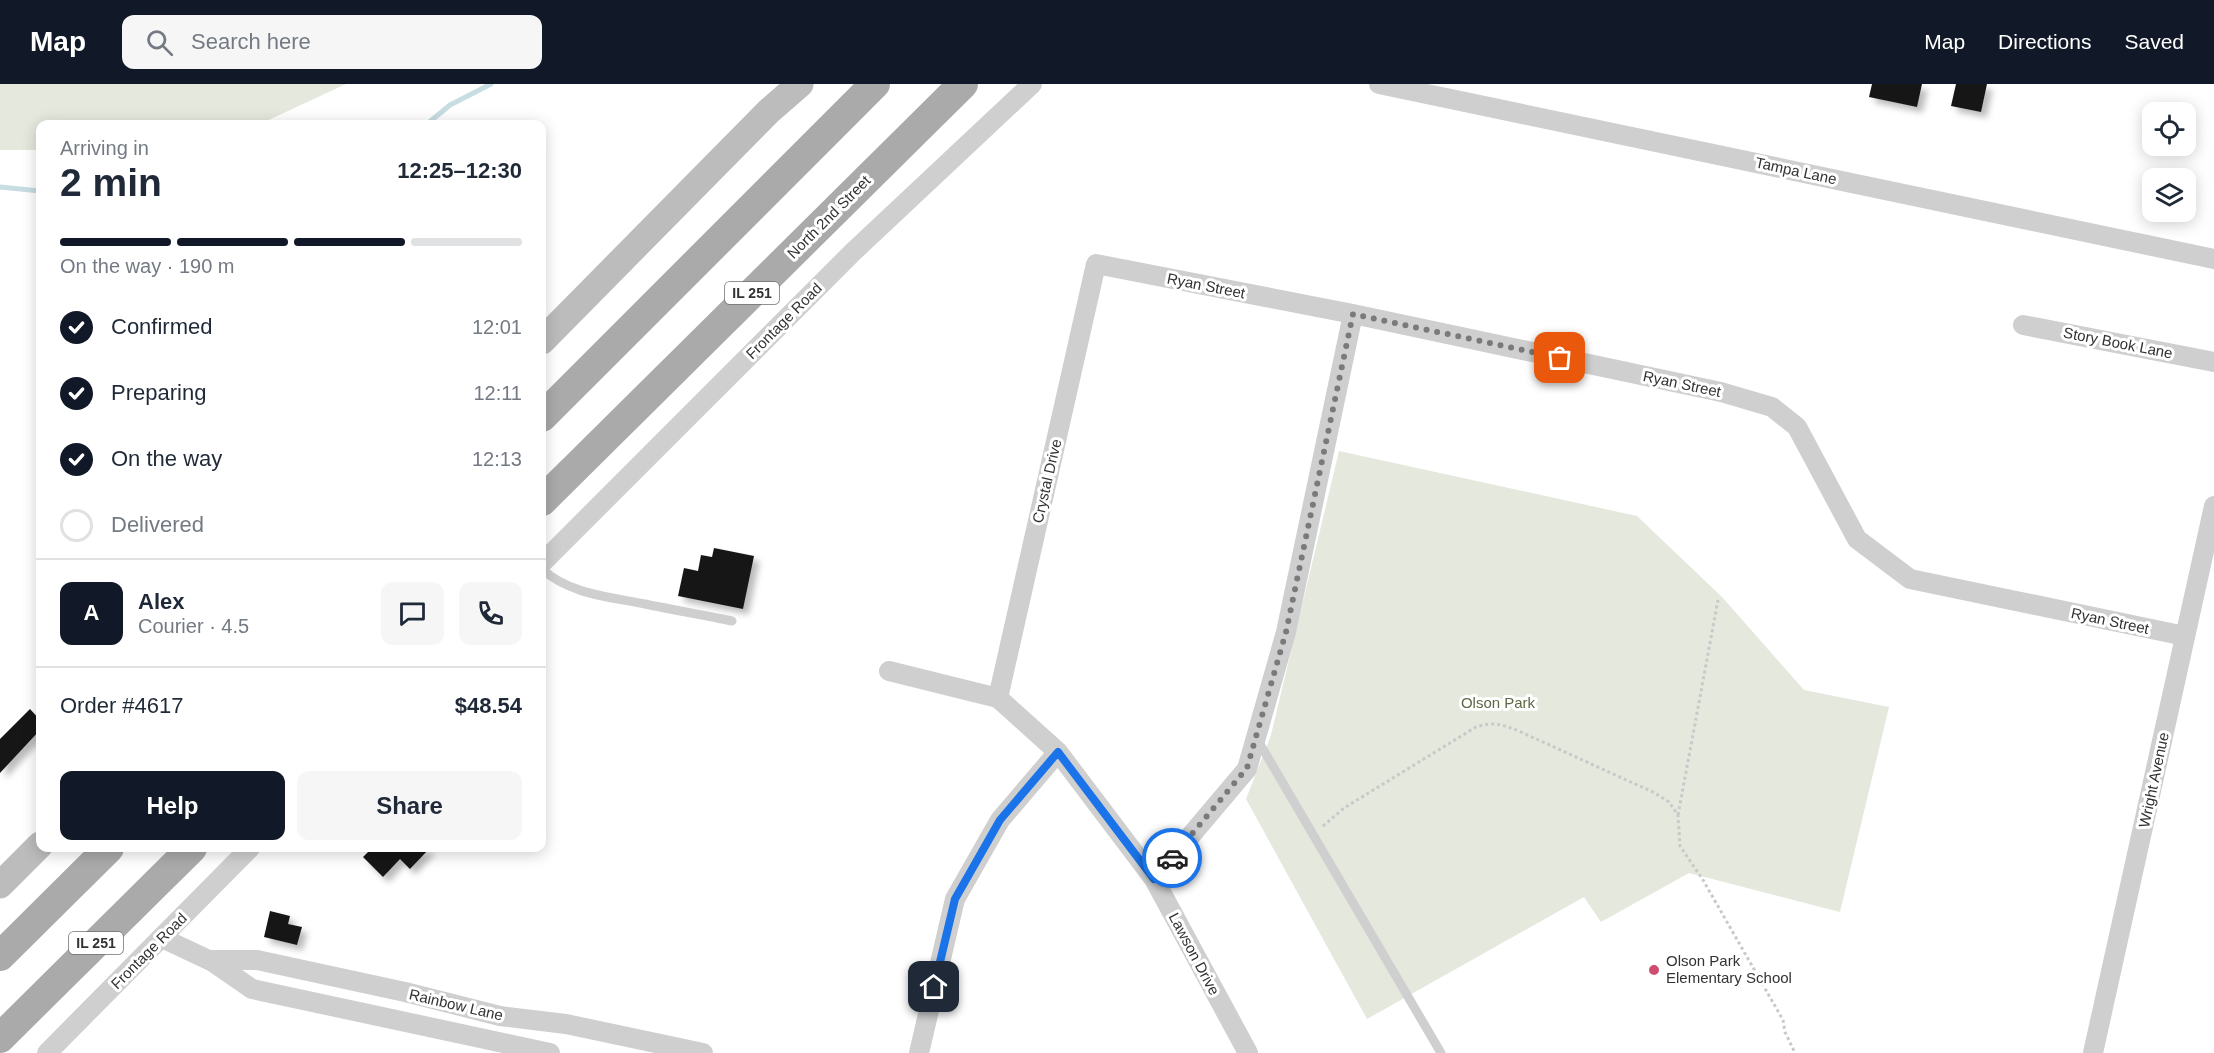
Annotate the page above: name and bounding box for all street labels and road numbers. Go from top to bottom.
street label: Tampa Lane [1754,154,1838,187]
street label: North 2nd Street [784,171,874,262]
street label: Ryan Street [1166,270,1247,302]
street label: Frontage Road [742,279,825,362]
road number: IL 251 [725,282,779,304]
street label: Story Book Lane [2062,324,2174,361]
street label: Ryan Street [1642,367,1723,400]
street label: Crystal Drive [1029,437,1064,525]
street label: Ryan Street [2070,604,2151,637]
street label: Wright Avenue [2135,731,2172,829]
street label: Frontage Road [107,909,190,992]
street label: Lawson Drive [1166,910,1223,998]
road number: IL 251 [69,932,123,954]
street label: Rainbow Lane [407,985,505,1024]

